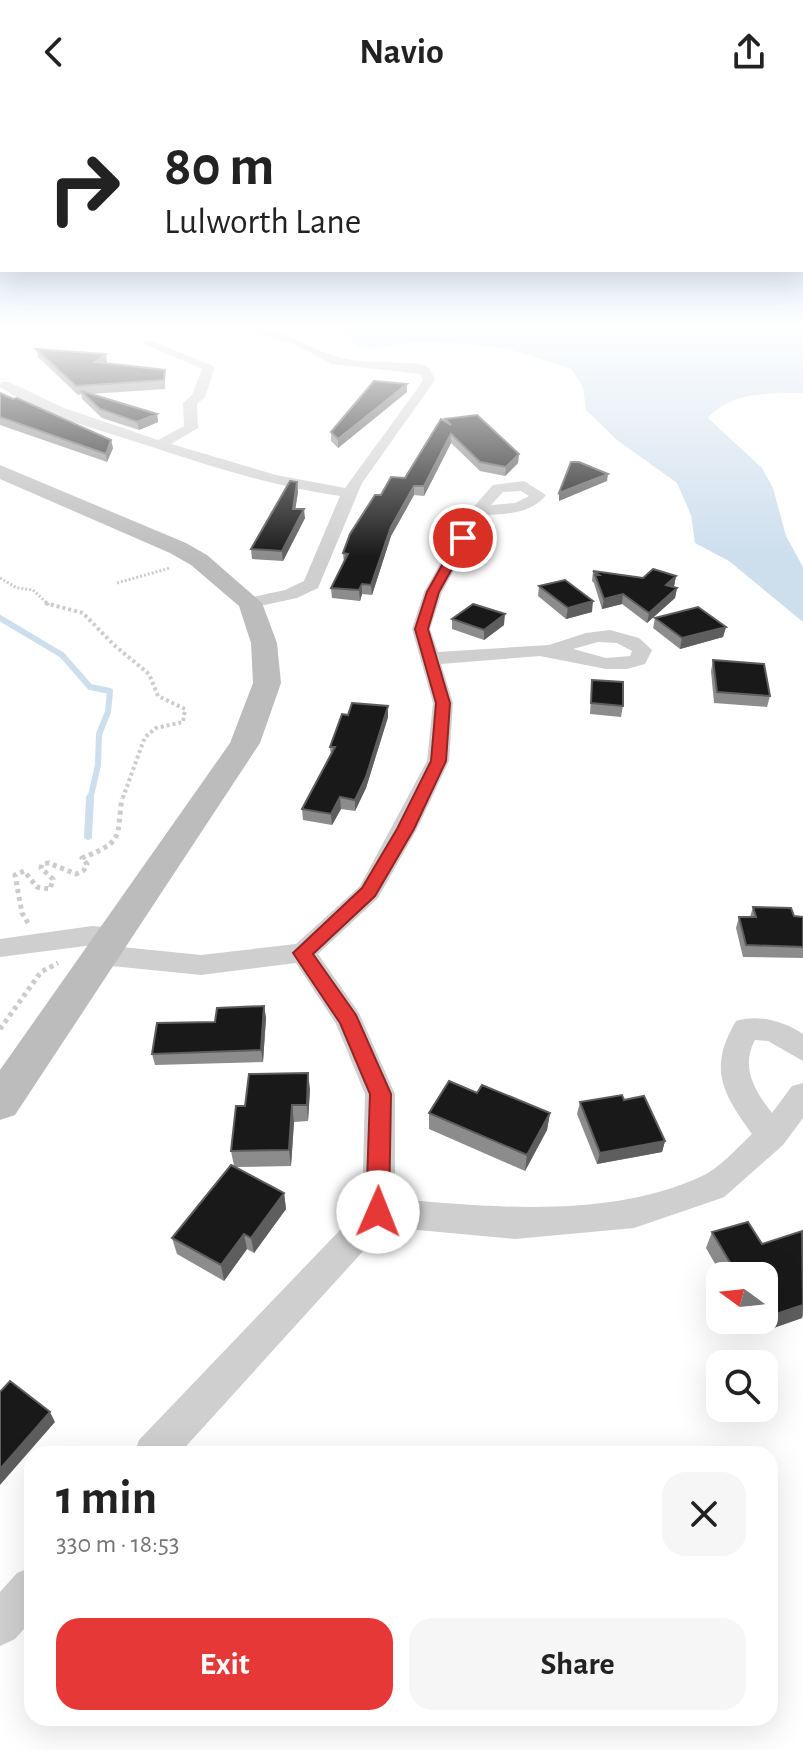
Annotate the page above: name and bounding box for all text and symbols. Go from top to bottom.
icon: back [32,30,76,74]
icon: share [727,30,771,74]
text: Navio [359,34,444,70]
icon: right [32,136,136,240]
text: 80 m [164,139,274,195]
text: Lulworth Lane [164,204,361,240]
pin [429,504,497,572]
icon: arrive [441,516,485,560]
position arrow [336,1170,420,1254]
north arrow [706,1262,778,1334]
map controls [706,1262,778,1422]
button: search [706,1350,778,1422]
button: close [662,1472,746,1556]
text: 1 min [56,1475,157,1523]
text: 330 m · 18:53 [56,1531,180,1557]
button: Exit [56,1618,393,1710]
button: Share [409,1618,746,1710]

